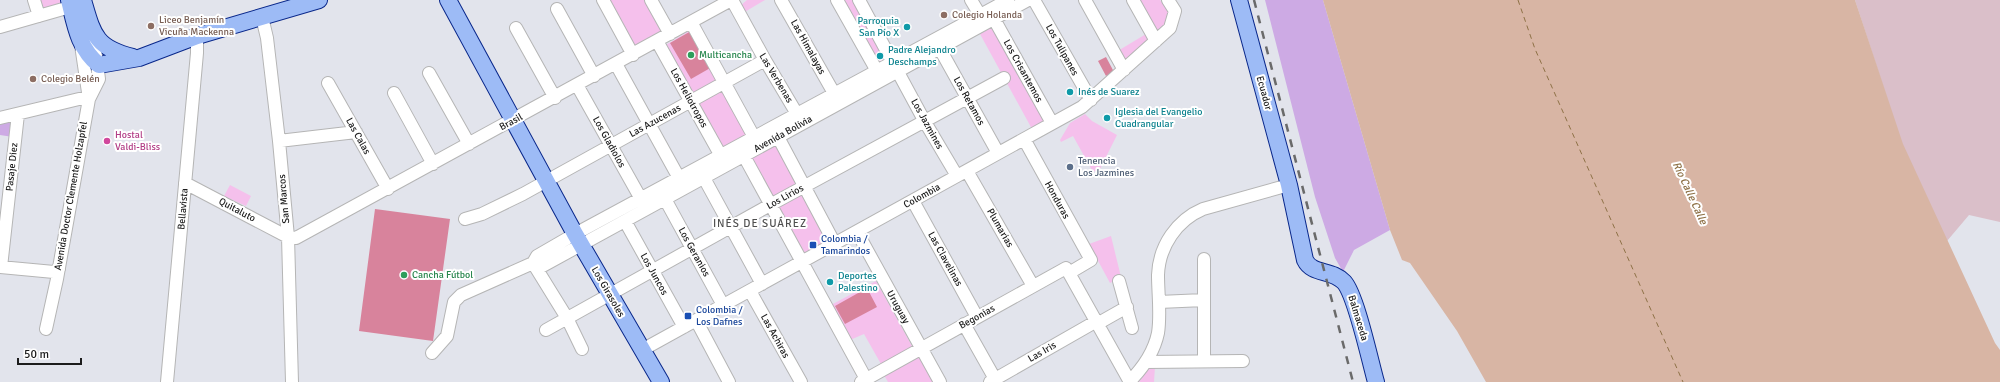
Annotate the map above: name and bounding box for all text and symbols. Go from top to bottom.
place label: Colegio Holanda [952,9,1022,21]
marker: Colegio Holanda [939,10,949,20]
place label: Liceo Benjamín Vicuña Mackenna [159,14,234,38]
place label: Parroquia San Pío X [858,15,899,39]
street label: Las Himalayas [788,17,828,77]
marker: Liceo Benjamín Vicuña Mackenna [146,21,156,31]
marker: Parroquia San Pío X [902,22,912,32]
street label: Los Tulipanes [1043,22,1081,78]
street label: Los Crisantemos [1001,37,1046,105]
place label: Padre Alejandro Deschamps [888,44,956,68]
place label: Multicancha [699,49,752,61]
marker: Multicancha [686,50,696,60]
street label: Las Verbenas [756,51,796,106]
marker: Padre Alejandro Deschamps [875,51,885,61]
street label: Los Heliotropos [668,66,711,130]
place label: Colegio Belén [41,73,100,85]
marker: Colegio Belén [28,74,38,84]
street label: Los Retamos [951,75,988,128]
street label: Ecuador [1254,75,1274,112]
place label: Inés de Suarez [1078,86,1140,98]
marker: Inés de Suarez [1065,87,1075,97]
street label: Los Jazmines [908,97,946,152]
street label: Las Azucenas [627,102,684,140]
place label: Iglesia del Evangelio Cuadrangular [1115,106,1203,130]
street label: Brasil [497,111,525,133]
street label: Avenida Bolivia [752,113,814,155]
marker: Iglesia del Evangelio Cuadrangular [1102,113,1112,123]
street label: Los Gladiolos [590,114,628,170]
street label: Las Calas [343,116,373,157]
street label: Avenida Doctor Clemente Holzapfel [52,121,90,271]
place label: Hostal Valdi-Bliss [115,129,161,153]
marker: Hostal Valdi-Bliss [102,136,112,146]
street label: Pasaje Diez [3,142,21,192]
place label: Tenencia Los Jazmines [1078,155,1135,179]
water label: Río Calle Calle [1670,159,1710,227]
marker: Tenencia Los Jazmines [1065,162,1075,172]
street label: San Marcos [276,173,292,224]
street label: Honduras [1042,179,1073,221]
street label: Colombia [901,181,943,211]
street label: Los Lirios [764,182,806,212]
street label: Bellavista [175,188,191,230]
street label: Quitaluto [216,195,258,225]
street label: Plumarias [984,206,1016,250]
district label: INÉS DE SUÁREZ [713,216,807,230]
street label: Los Geranios [676,225,713,279]
street label: Las Clavelinas [925,230,965,289]
place label: Colombia / Tamarindos [821,233,871,257]
marker: Colombia / Tamarindos [808,240,818,250]
street label: Los Juncos [638,251,671,298]
street label: Los Girasoles [589,265,628,320]
place label: Cancha Fútbol [412,269,473,281]
marker: Cancha Fútbol [399,270,409,280]
place label: Deportes Palestino [838,270,878,294]
marker: Deportes Palestino [825,277,835,287]
street label: Uruguay [884,288,912,326]
street label: Balmaceda [1345,294,1371,342]
street label: Begonias [957,302,998,332]
place label: Colombia / Los Dafnes [696,304,743,328]
marker: Colombia / Los Dafnes [683,311,693,321]
street label: Las Achiras [758,312,792,361]
street label: Las Iris [1026,339,1059,365]
scale bar [18,340,81,366]
text: 50 m [24,347,49,362]

